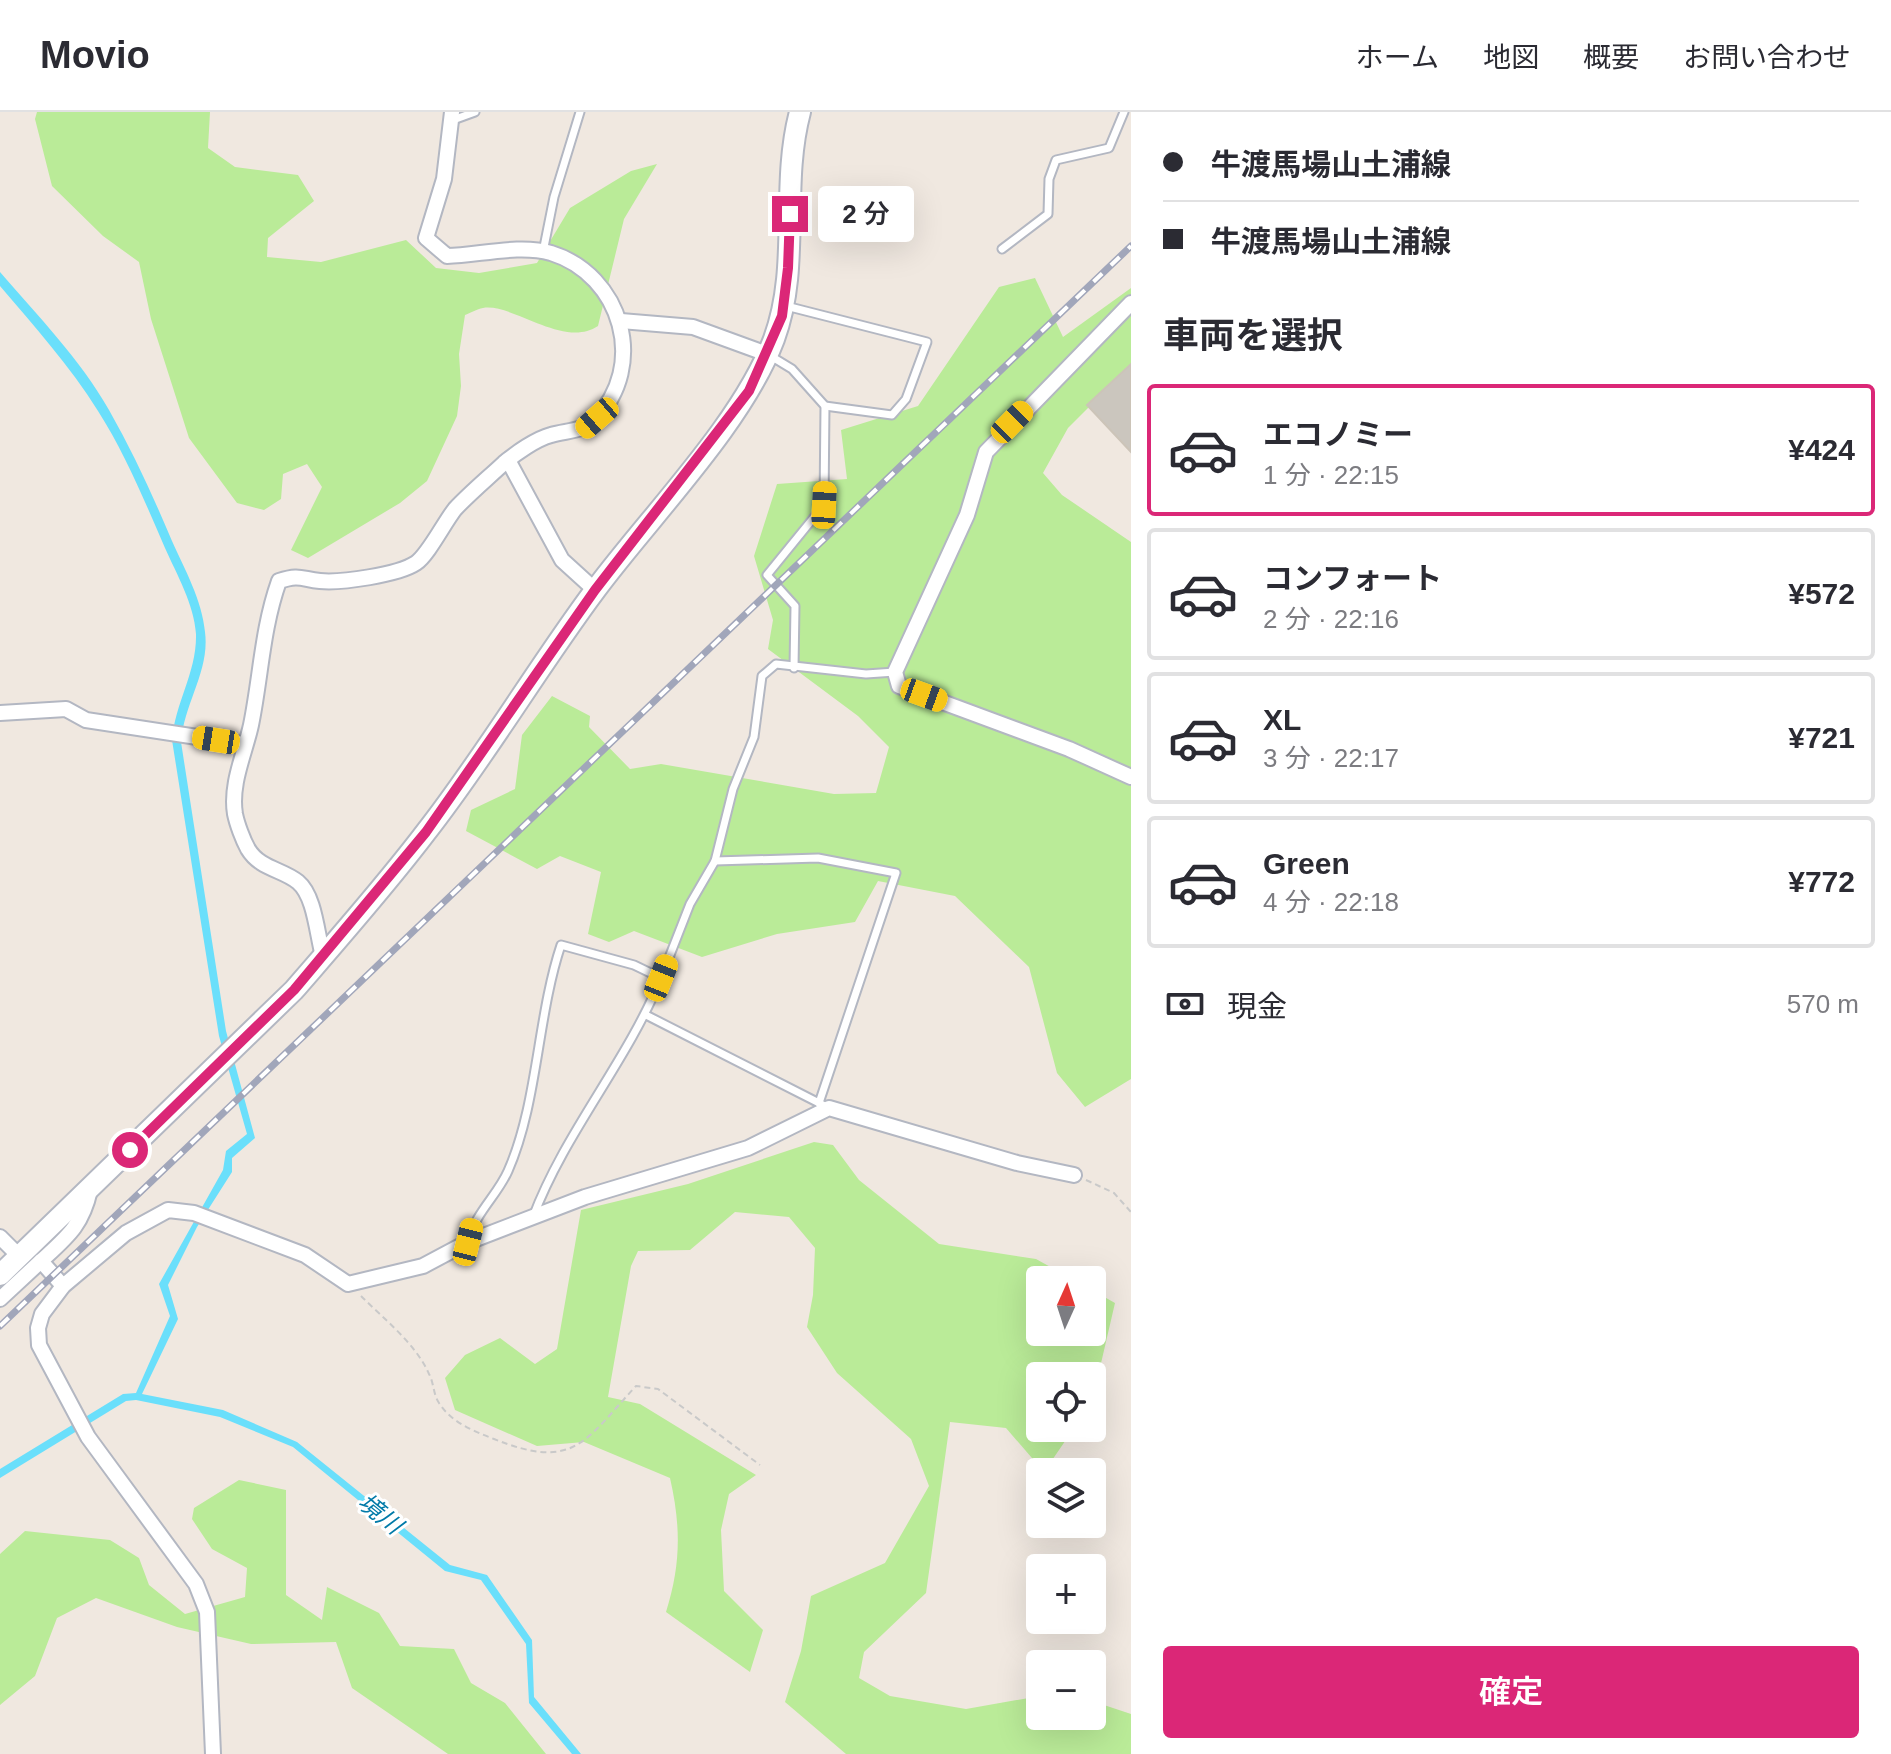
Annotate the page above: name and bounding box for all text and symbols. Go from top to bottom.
text: Movio [40,34,150,76]
text: ホーム [1356,42,1439,73]
text: 地図 [1483,42,1539,73]
text: 概要 [1583,42,1639,73]
text: お問い合わせ [1683,42,1851,73]
text: 牛渡馬場山土浦線 [1211,148,1451,181]
callout: 2 分 [818,186,914,242]
route end [772,196,808,232]
text: 2 分 [842,199,890,229]
text: 牛渡馬場山土浦線 [1211,225,1451,258]
text: 車両を選択 [1163,315,1343,356]
car [571,393,623,443]
car [987,397,1037,447]
icon: car [1167,414,1239,486]
text: エコノミー [1263,418,1413,451]
text: ¥424 [1788,433,1855,466]
text: 1 分 · 22:15 [1263,460,1399,490]
car [811,480,837,530]
icon: car [1167,558,1239,630]
text: コンフォート [1263,562,1442,595]
text: ¥572 [1788,577,1855,610]
text: 2 分 · 22:16 [1263,604,1399,634]
car [897,676,951,714]
icon: car [1167,702,1239,774]
text: XL [1263,703,1301,736]
text: ¥721 [1788,721,1855,754]
car [190,724,242,756]
text: 3 分 · 22:17 [1263,743,1399,773]
icon: car [1167,846,1239,918]
text: Green [1263,847,1350,880]
text: ¥772 [1788,865,1855,898]
text: 4 分 · 22:18 [1263,887,1399,917]
car [641,951,681,1005]
icon: cash [1163,982,1207,1026]
text: 570 m [1787,989,1859,1019]
text: 現金 [1227,990,1287,1023]
route start [112,1132,148,1168]
car [451,1216,485,1268]
north arrow [1026,1266,1106,1346]
map controls [1026,1266,1106,1730]
button: locate [1026,1362,1106,1442]
button: layers [1026,1458,1106,1538]
water label: 境川 [353,1488,410,1541]
button: + [1026,1554,1106,1634]
button: 確定 [1163,1646,1859,1738]
button: − [1026,1650,1106,1730]

